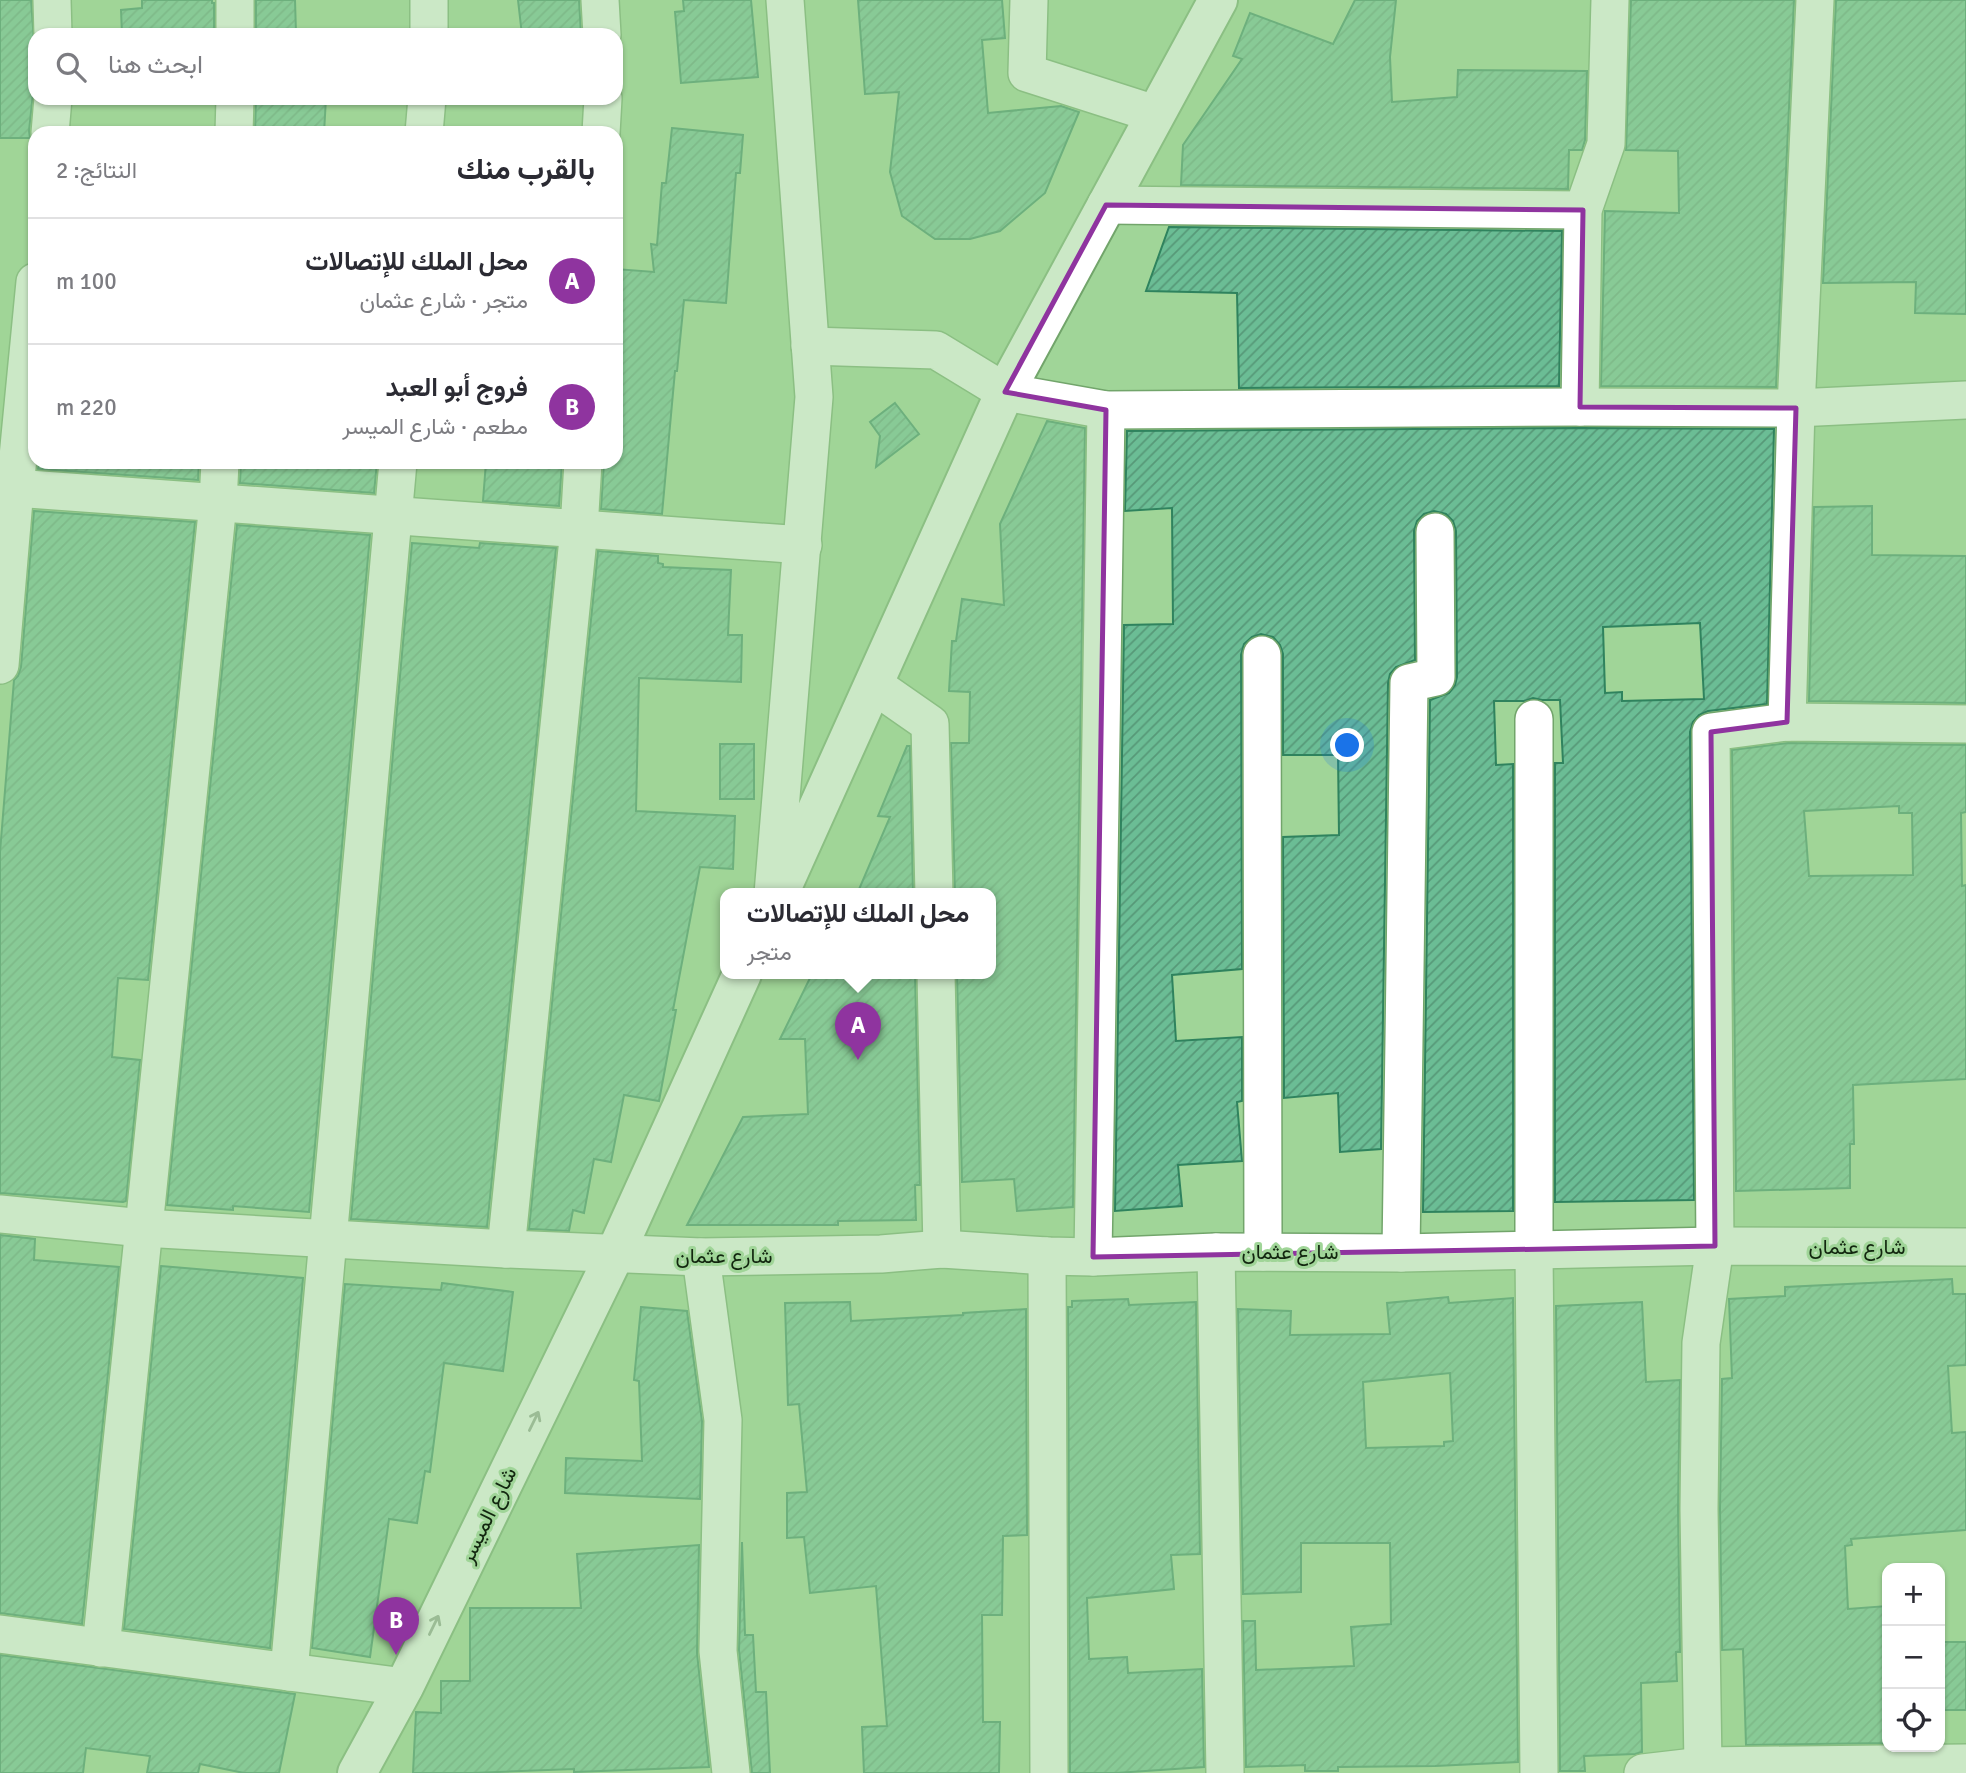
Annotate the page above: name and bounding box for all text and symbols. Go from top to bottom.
search box [28,28,623,105]
icon: search [52,48,90,86]
text: ابحث هنا [108,49,203,81]
text: بالقرب منك [457,151,595,188]
text: النتائج: 2 [56,156,137,185]
text: محل الملك للإتصالات [305,246,528,278]
text: 100 m [56,267,117,296]
text: A [565,267,579,296]
text: متجر · شارع عثمان [359,286,528,315]
text: فروج أبو العبد [386,372,528,404]
text: 220 m [56,393,117,422]
text: B [565,393,579,422]
text: مطعم · شارع الميسر [342,412,528,441]
your location [1330,728,1364,762]
popup [720,888,996,979]
text: محل الملك للإتصالات [747,898,969,930]
text: متجر [747,938,792,967]
pin: A [835,1002,881,1060]
street label: شارع عثمان [1808,1234,1906,1261]
street label: شارع عثمان [1241,1239,1339,1266]
street label: شارع عثمان [675,1243,773,1270]
one-way arrow [527,1411,541,1432]
street label: شارع الميسر [453,1463,523,1568]
map controls [1882,1563,1945,1752]
button: + [1882,1563,1945,1626]
pin: B [373,1597,419,1655]
one-way arrow [427,1615,441,1636]
button: − [1882,1626,1945,1689]
button: locate [1882,1689,1945,1752]

